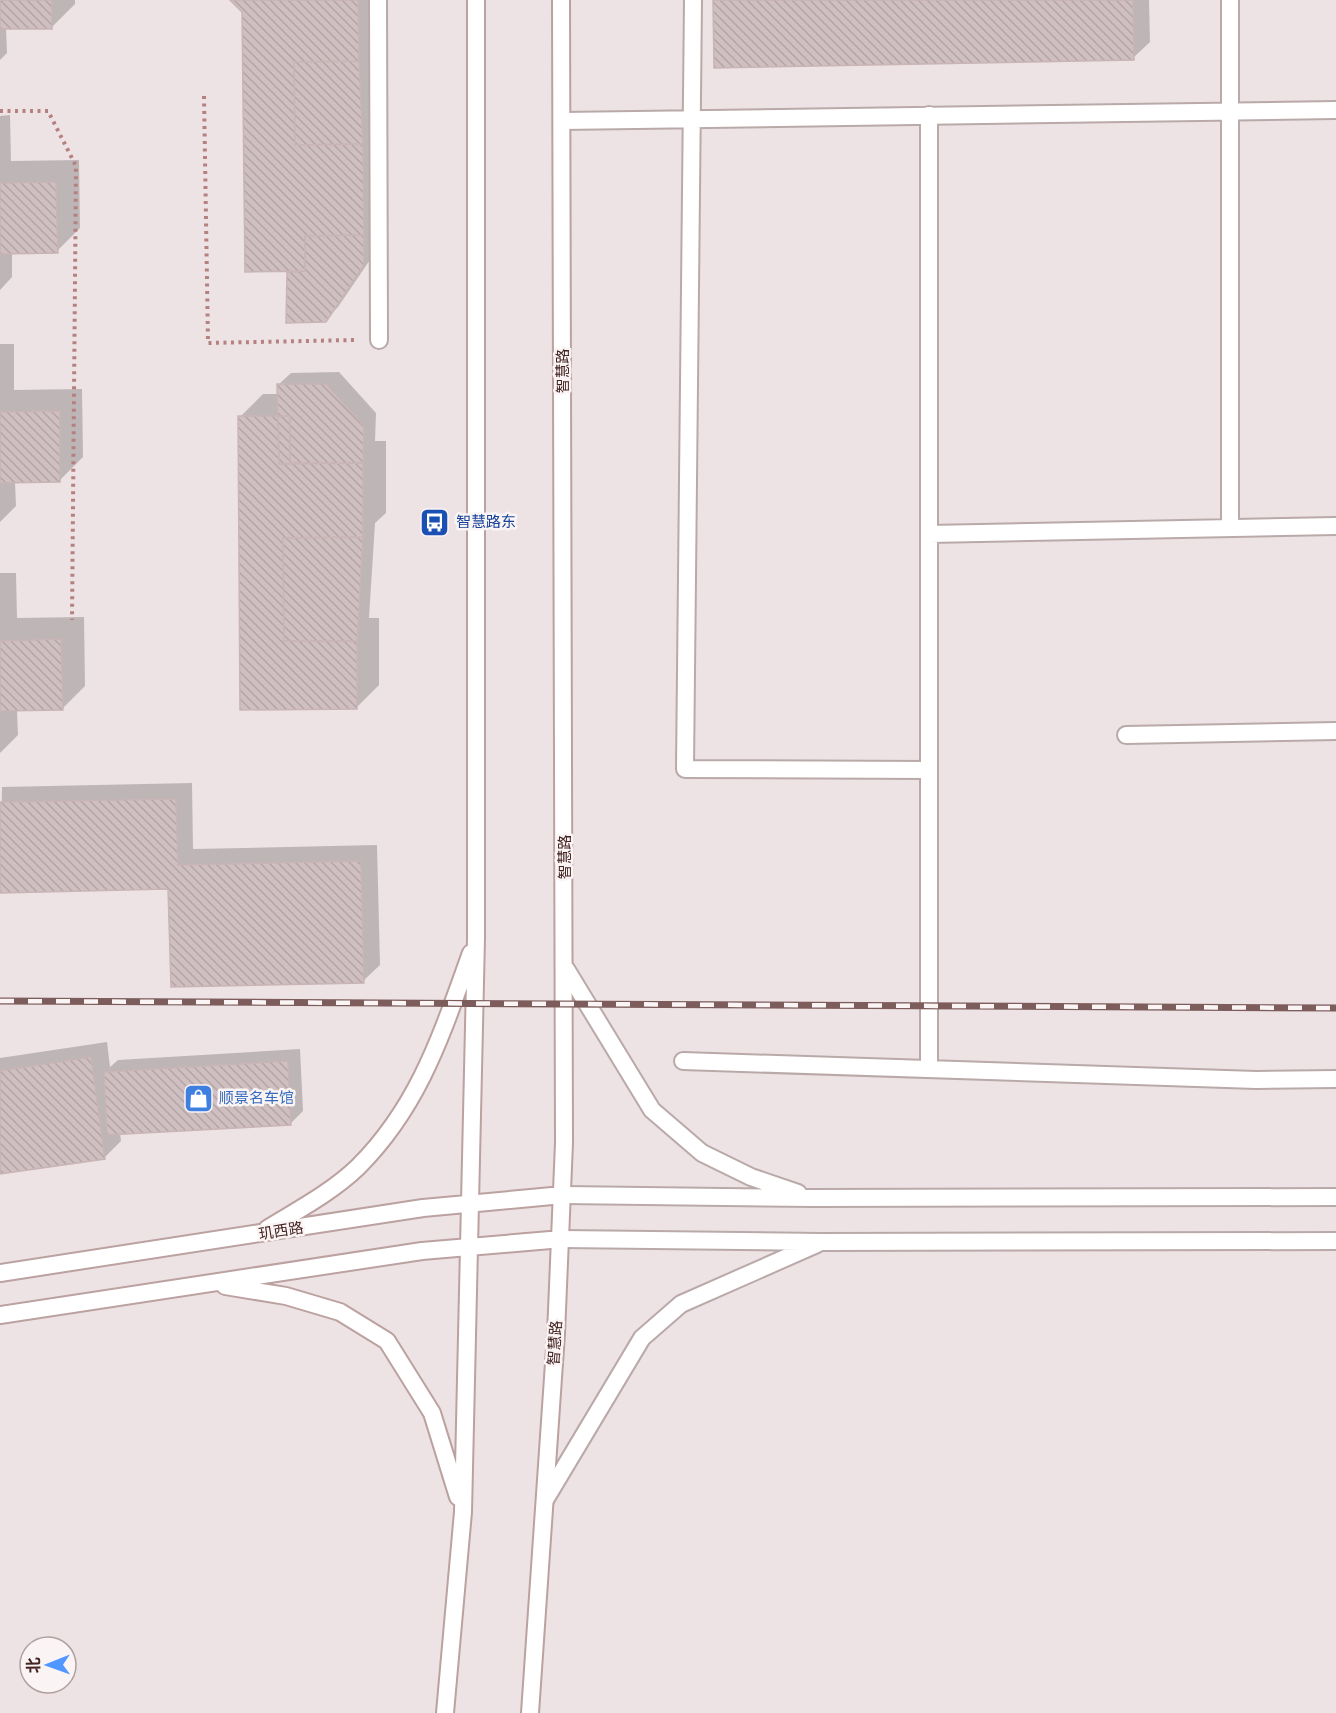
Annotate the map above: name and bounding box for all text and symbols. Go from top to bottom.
street label: 智慧路 [554,348,572,394]
bus stop icon: 智慧路东 [419,506,451,538]
place label: 智慧路东 [456,513,516,531]
street label: 智慧路 [556,834,574,880]
shop icon: 顺景名车馆 [182,1082,214,1114]
place label: 顺景名车馆 [219,1089,294,1107]
street label: 玑西路 [257,1219,305,1243]
street label: 智慧路 [544,1320,566,1366]
north arrow [18,1635,78,1695]
text: 北 [24,1657,43,1673]

